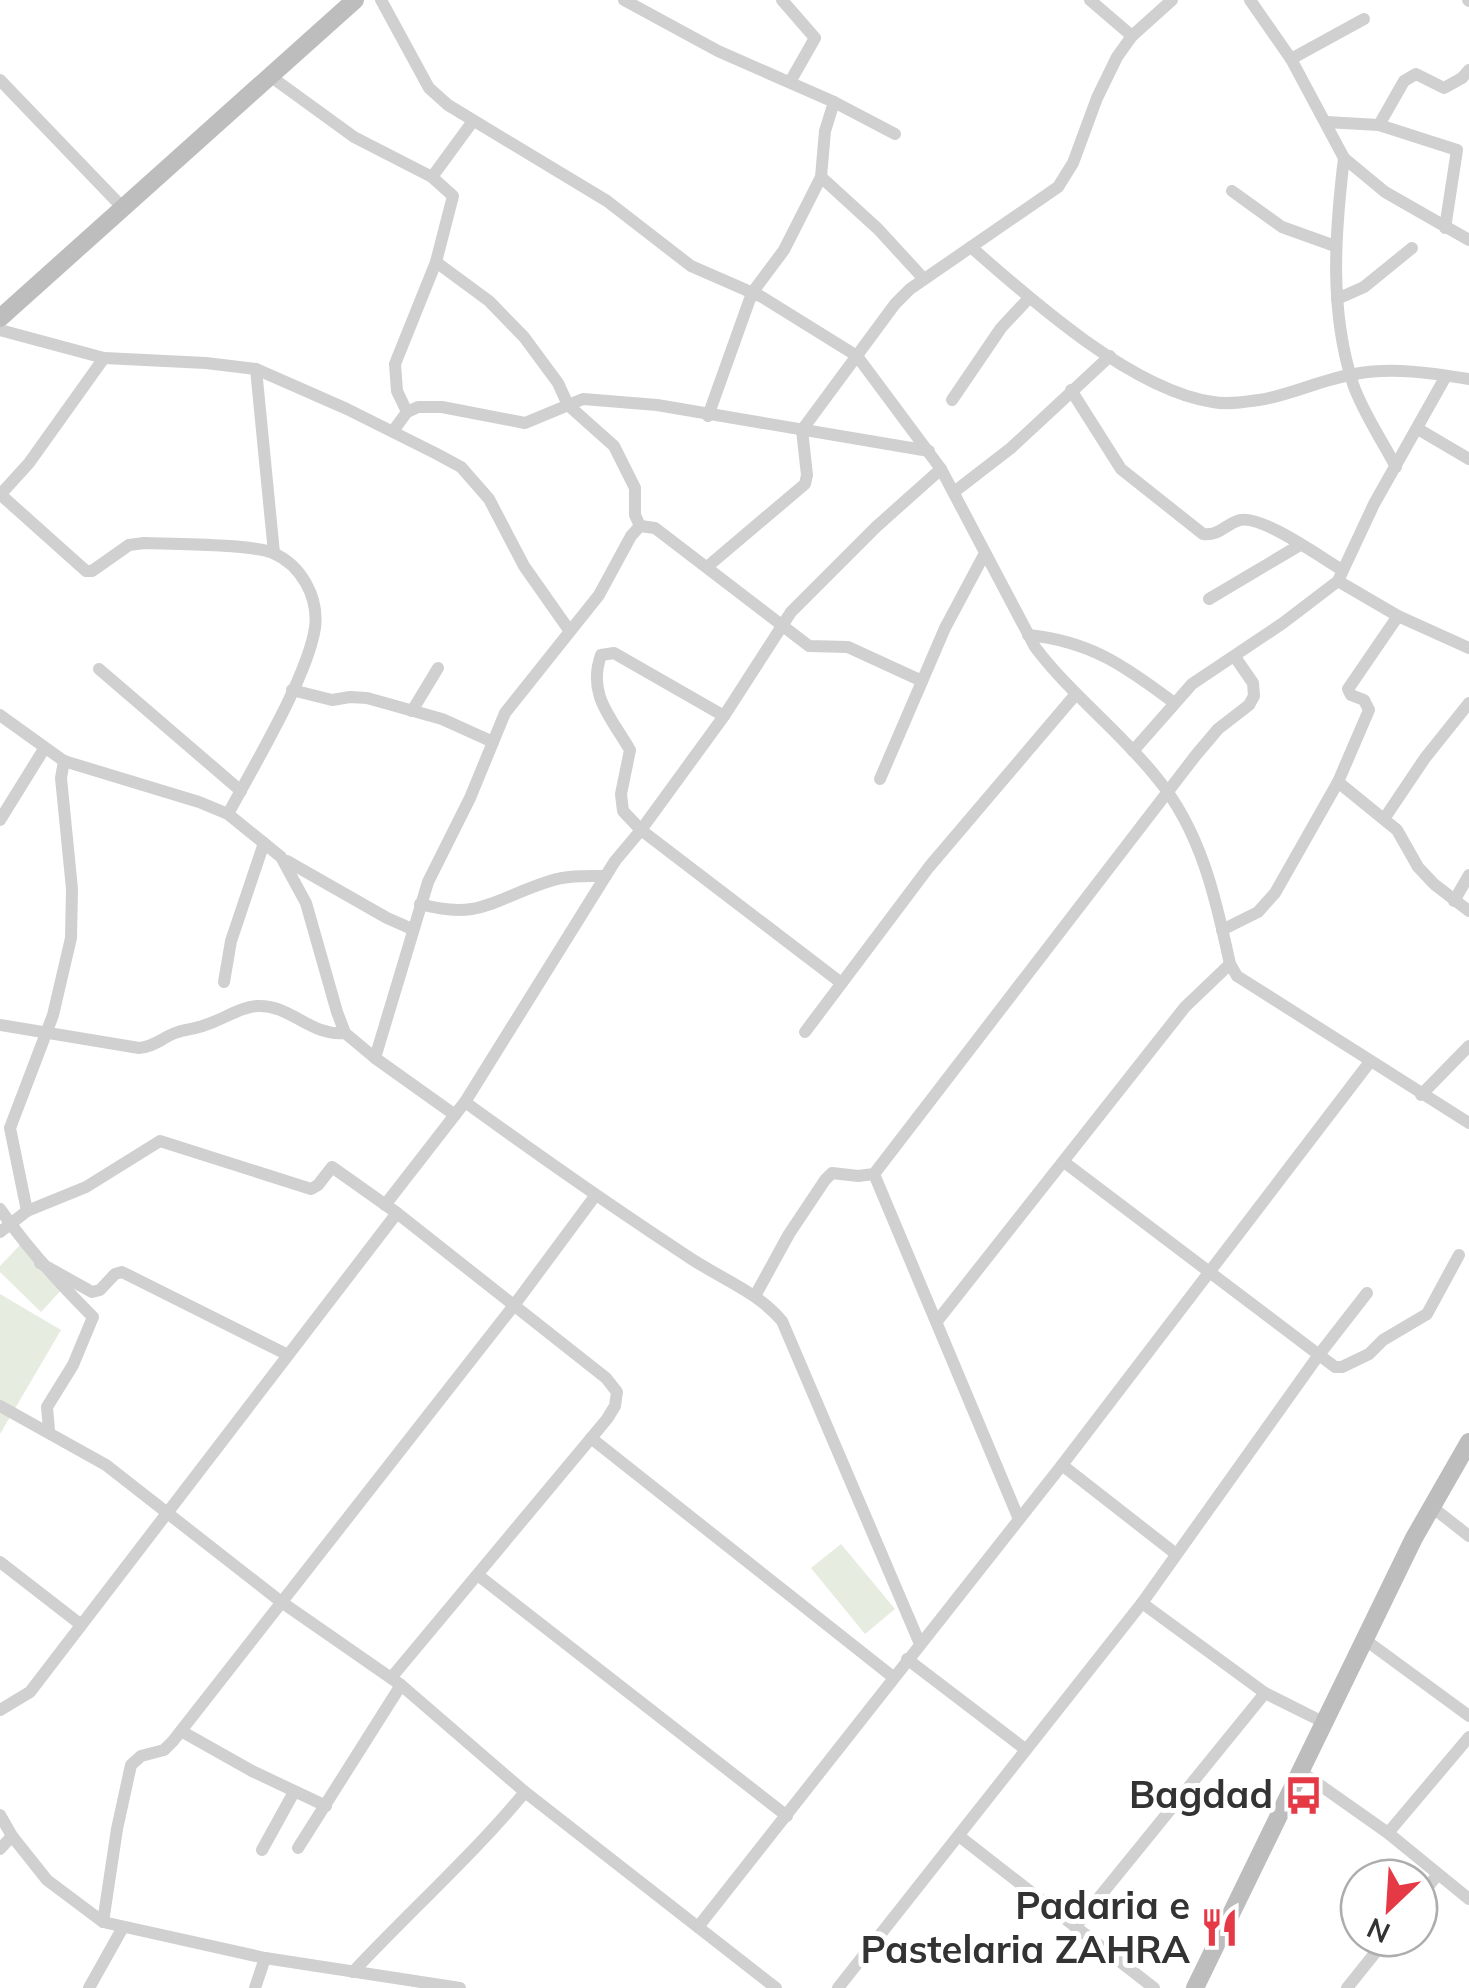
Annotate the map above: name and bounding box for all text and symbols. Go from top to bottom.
place label: Bagdad [1129,1770,1273,1818]
bus stop icon: Bagdad [1282,1774,1324,1816]
north arrow [1339,1858,1439,1958]
place label: Padaria e Pastelaria ZAHRA [861,1881,1190,1973]
restaurant icon: Padaria e Pastelaria ZAHRA [1199,1907,1241,1949]
text: N [1361,1911,1395,1951]

